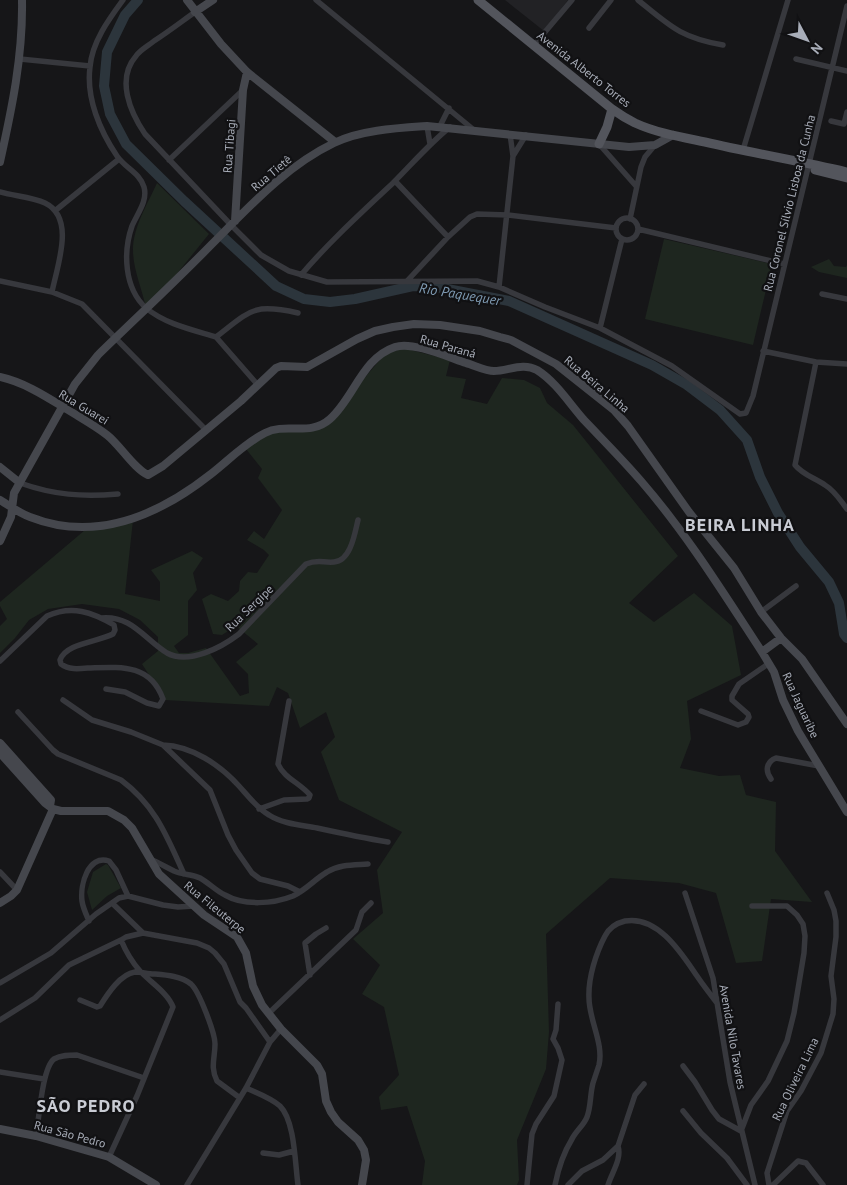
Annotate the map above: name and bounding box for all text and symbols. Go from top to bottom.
north arrow [782,15,832,65]
street label: Avenida Alberto Torres [534,28,634,110]
text: N [807,39,827,58]
street label: Rua Coronel Sílvio Lisboa da Cunha [760,113,818,293]
street label: Rua Tibagi [220,118,238,174]
street label: Rua Tietê [248,152,294,194]
water label: Rio Paquequer [418,279,503,310]
street label: Rua Paraná [418,331,478,361]
street label: Rua Beira Linha [561,352,633,416]
street label: Rua Guarei [56,386,112,428]
district label: BEIRA LINHA [685,513,795,536]
street label: Rua Sergipe [222,581,276,635]
street label: Rua Jaguaribe [779,670,823,740]
street label: Rua Fileuterpe [181,878,249,936]
street label: Avenida Nilo Tavares [716,983,750,1091]
street label: Rua Oliveira Lima [768,1035,822,1123]
district label: SÃO PEDRO [37,1094,135,1117]
street label: Rua São Pedro [32,1117,108,1151]

